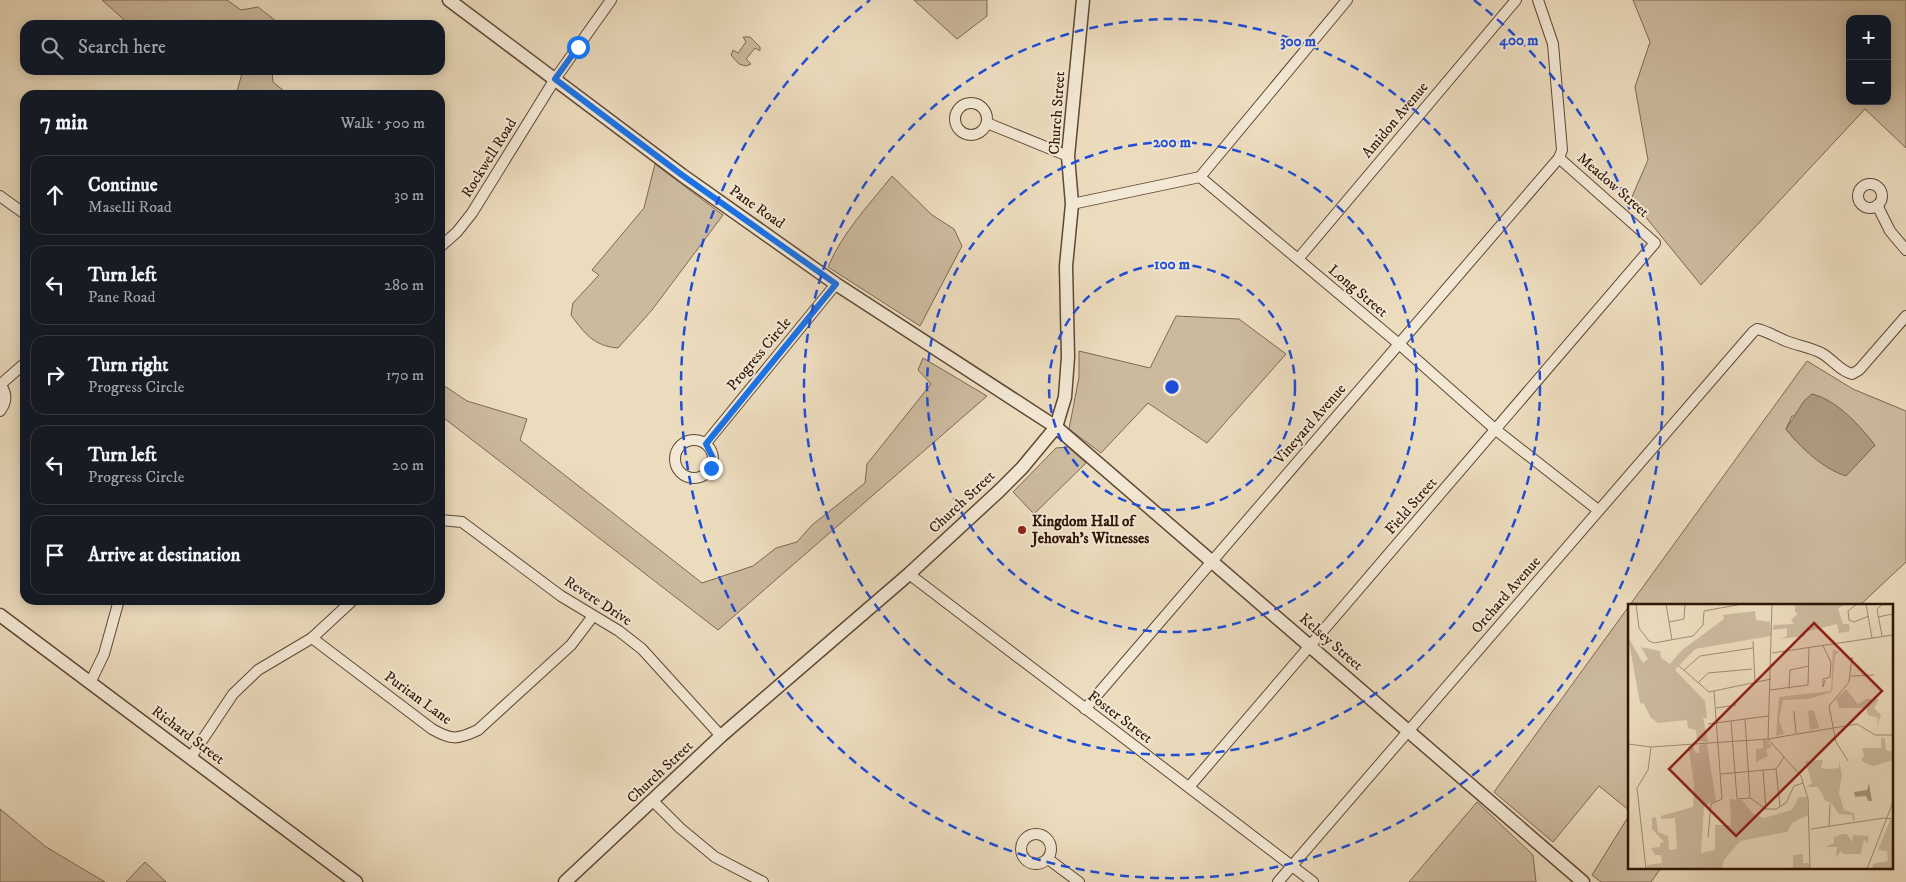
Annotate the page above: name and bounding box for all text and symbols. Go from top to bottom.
map controls [1846,15,1891,105]
button: + [1846,15,1891,60]
search box [20,20,445,75]
text: 400 m [1498,31,1539,50]
text: 300 m [1280,32,1317,51]
icon: search [38,34,66,62]
text: Search here [78,36,166,59]
route start [567,36,590,59]
button: − [1846,60,1891,105]
street label: Church Street [1045,70,1069,155]
street label: Amidon Avenue [1358,78,1432,162]
text: 7 min [40,110,88,136]
text: Walk · 500 m [340,113,425,133]
street label: Rockwell Road [457,114,521,201]
text: 200 m [1153,133,1192,152]
street label: Meadow Street [1573,149,1653,222]
text: Continue [88,174,158,197]
icon: ahead [41,181,69,209]
street label: Pane Road [726,181,789,233]
text: 30 m [394,185,424,205]
text: Maselli Road [88,197,172,217]
text: 100 m [1154,255,1191,274]
street label: Long Street [1324,261,1392,322]
text: Turn left [88,264,157,287]
icon: left [41,271,69,299]
text: 280 m [384,275,424,295]
text: Pane Road [88,287,156,307]
street label: Progress Circle [723,313,795,395]
text: Turn right [88,354,168,377]
icon: right [41,361,69,389]
text: 170 m [386,365,424,385]
text: Progress Circle [88,377,184,397]
centre of rings [1163,378,1181,396]
street label: Vineyard Avenue [1269,380,1350,469]
text: Turn left [88,444,157,467]
icon: left [41,451,69,479]
text: 20 m [392,455,424,475]
route end [700,457,723,480]
street label: Church Street [925,466,999,537]
text: Progress Circle [88,467,184,487]
street label: Field Street [1381,473,1441,539]
place label: Kingdom Hall of Jehovah's Witnesses [1030,512,1149,548]
marker: Kingdom Hall of Jehovah's Witnesses [1016,524,1028,536]
icon: arrive [41,541,69,569]
text: Arrive at destination [88,544,240,567]
street label: Orchard Avenue [1467,552,1545,638]
street label: Revere Drive [560,572,636,630]
inset map [1628,604,1894,870]
street label: Kelsey Street [1295,609,1367,675]
street label: Puritan Lane [381,667,455,729]
street label: Foster Street [1084,686,1156,748]
street label: Richard Street [148,701,228,769]
street label: Church Street [623,736,697,807]

